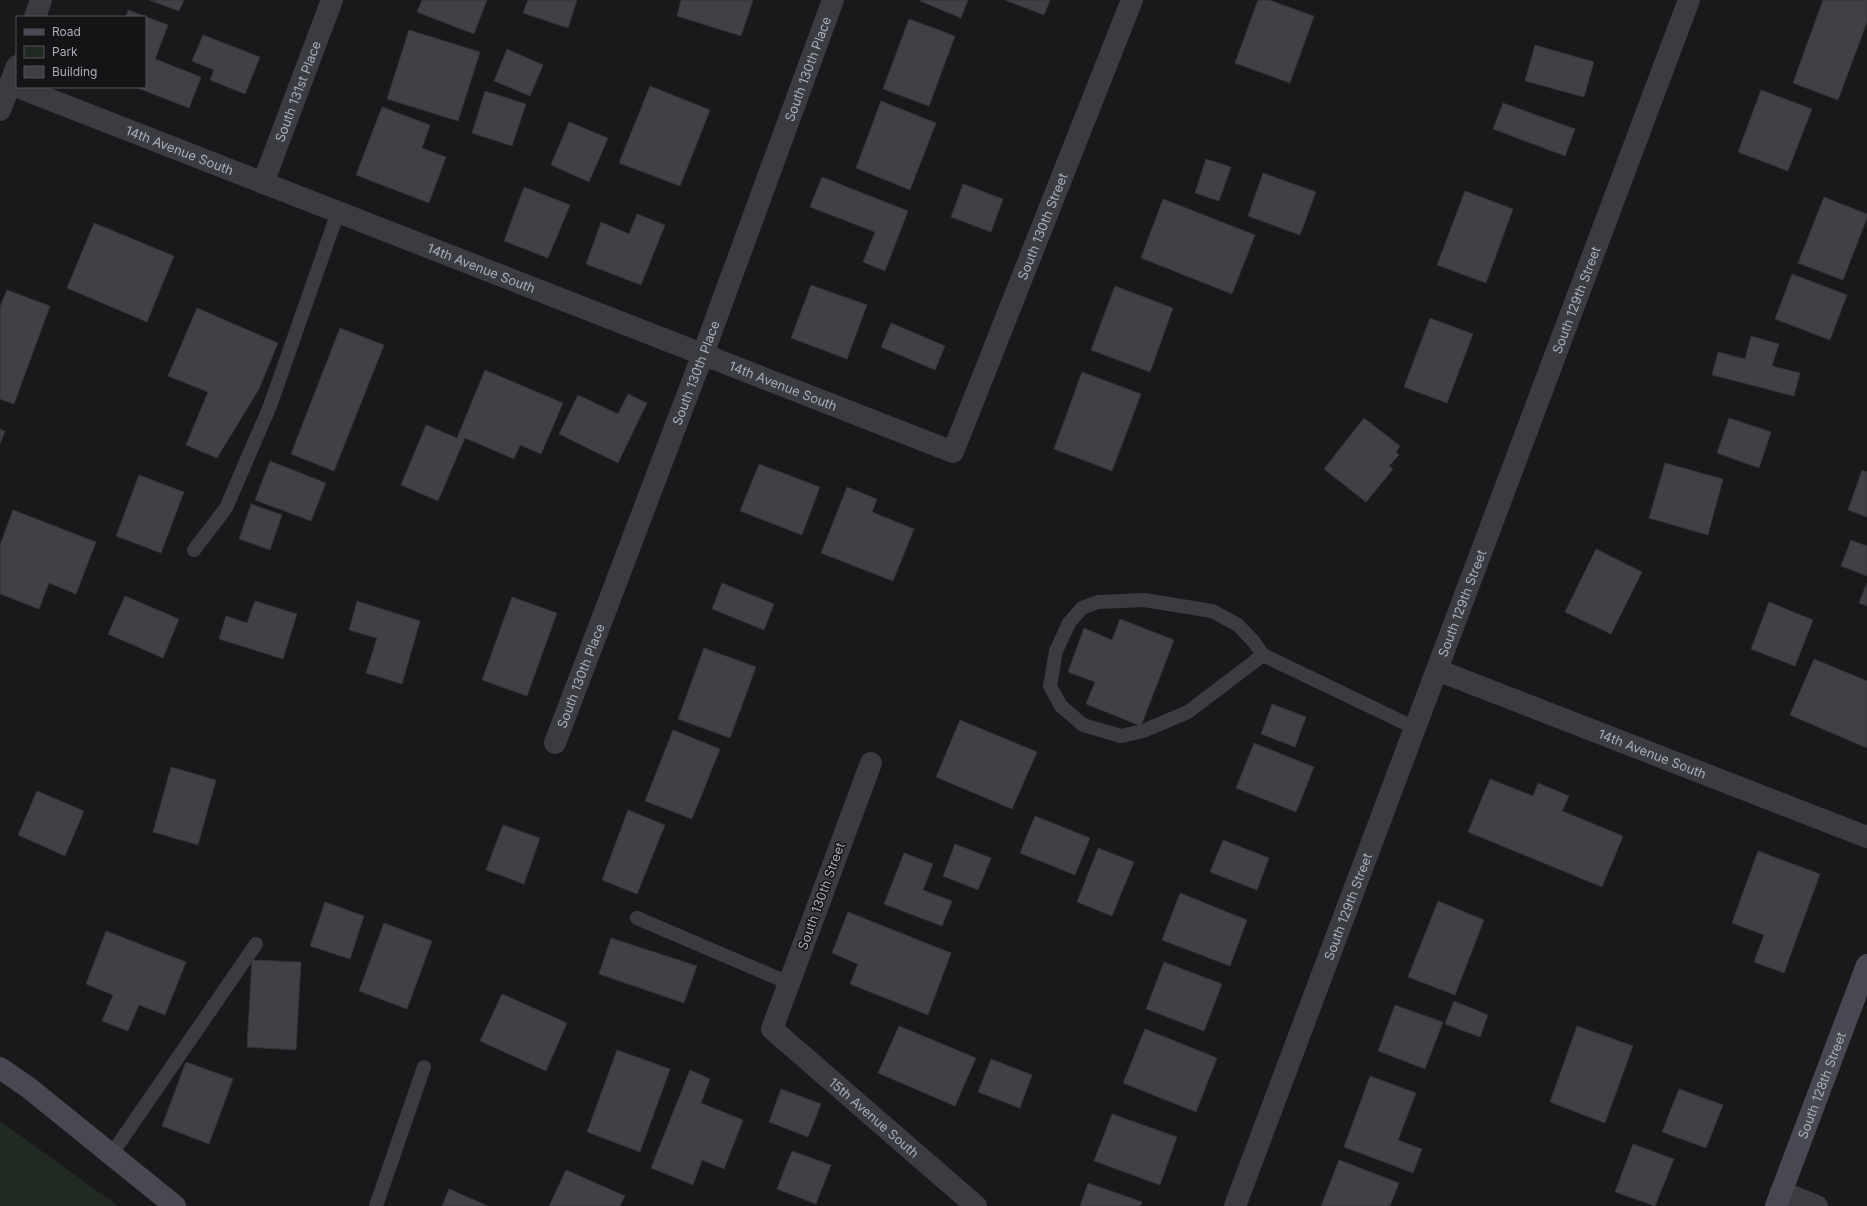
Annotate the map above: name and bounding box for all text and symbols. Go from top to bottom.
street label: South 130th Place [781,14,834,123]
legend [16,16,146,88]
text: Road [52,24,81,39]
street label: South 131st Place [271,39,324,144]
text: Park [52,44,78,59]
text: Building [52,64,97,79]
street label: 14th Avenue South [123,122,236,178]
street label: South 130th Street [1014,171,1071,282]
street label: 14th Avenue South [425,240,538,296]
street label: South 129th Street [1549,244,1603,356]
street label: South 130th Place [669,318,723,427]
street label: 14th Avenue South [727,357,839,414]
street label: South 129th Street [1434,547,1489,659]
street label: South 130th Place [553,621,608,730]
street label: 14th Avenue South [1596,725,1709,782]
street label: South 130th Street [794,840,848,952]
street label: South 129th Street [1320,851,1375,962]
street label: South 128th Street [1794,1030,1849,1141]
street label: 15th Avenue South [826,1074,922,1161]

